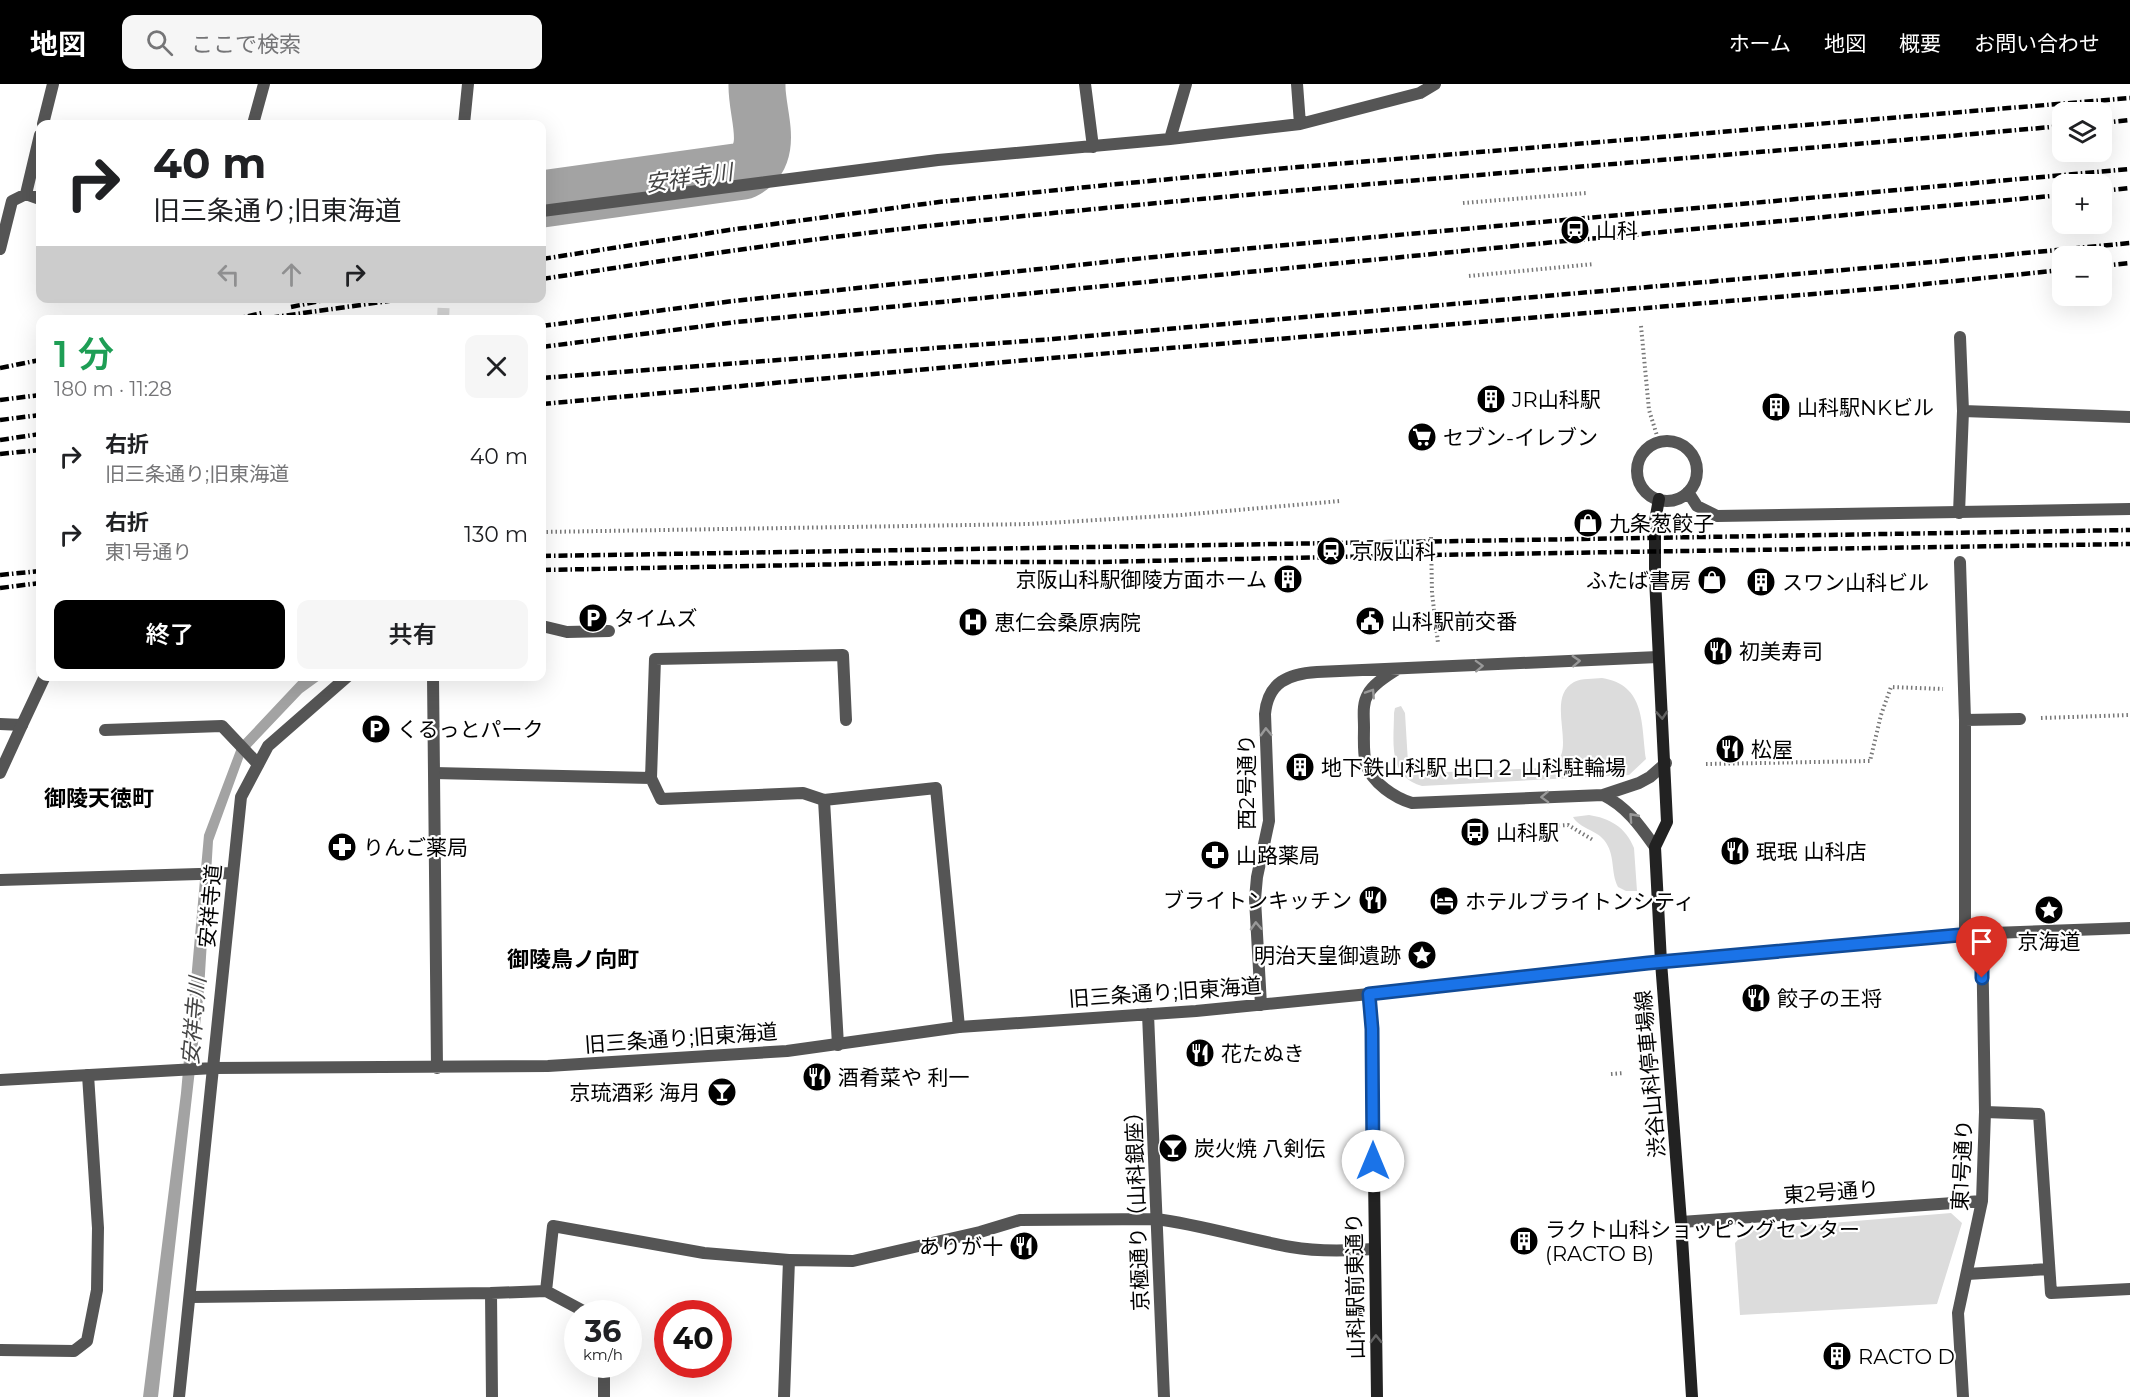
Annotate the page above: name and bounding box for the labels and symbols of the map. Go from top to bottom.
water label: 安祥寺川 [644,158,736,197]
station icon: 山科 [1559,214,1591,246]
place label: 山科 [1596,218,1638,243]
building icon: JR山科駅 [1475,383,1507,415]
place label: JR山科駅 [1511,387,1601,412]
building icon: 山科駅NKビル [1760,391,1792,423]
place label: 山科駅NKビル [1797,395,1934,420]
supermarket icon: セブン-イレブン [1406,421,1438,453]
place label: セブン-イレブン [1443,425,1598,450]
shop icon: 九条葱餃子 [1572,507,1604,539]
place label: 九条葱餃子 [1609,511,1714,536]
station icon: 京阪山科 [1315,535,1347,567]
place label: 京阪山科 [1352,539,1436,564]
building icon: 京阪山科駅御陵方面ホーム [1272,563,1304,595]
shop icon: ふたば書房 [1696,564,1728,596]
building icon: スワン山科ビル [1745,566,1777,598]
place label: 京阪山科駅御陵方面ホーム [1016,567,1267,592]
place label: ふたば書房 [1586,568,1691,593]
place label: スワン山科ビル [1782,570,1929,595]
parking icon: タイムズ [577,602,609,634]
public building icon: 山科駅前交番 [1354,605,1386,637]
place label: タイムズ [614,606,698,631]
hospital icon: 恵仁会桑原病院 [957,606,989,638]
place label: 山科駅前交番 [1391,609,1517,634]
place label: 恵仁会桑原病院 [994,610,1141,635]
restaurant icon: 初美寿司 [1702,635,1734,667]
place label: 初美寿司 [1739,639,1823,664]
one-way arrow [1572,655,1581,668]
one-way arrow [1474,659,1483,672]
one-way arrow [1364,688,1375,699]
one-way arrow [1655,711,1668,720]
parking icon: くるっとパーク [360,713,392,745]
place label: くるっとパーク [397,717,544,742]
one-way arrow [1259,728,1272,737]
restaurant icon: 松屋 [1714,733,1746,765]
street label: 西2号通り [1234,734,1259,830]
place label: 松屋 [1751,737,1793,762]
building icon: 地下鉄山科駅 出口２ 山科駐輪場 [1284,751,1316,783]
place label: 地下鉄山科駅 出口２ 山科駐輪場 [1321,755,1626,780]
district label: 御陵天徳町 [44,785,154,812]
one-way arrow [1540,791,1549,804]
one-way arrow [1629,814,1640,825]
bus stop icon: 山科駅 [1459,816,1491,848]
place label: 山科駅 [1496,820,1559,845]
pharmacy icon: りんご薬局 [326,831,358,863]
place label: りんご薬局 [363,835,468,860]
restaurant icon: 珉珉 山科店 [1719,835,1751,867]
pharmacy icon: 山路薬局 [1199,839,1231,871]
place label: 珉珉 山科店 [1756,839,1867,864]
place label: 山路薬局 [1236,843,1320,868]
street label: 安祥寺道 [194,863,226,949]
restaurant icon: ブライトンキッチン [1357,884,1389,916]
hotel icon: ホテルブライトンシティ [1428,885,1460,917]
place label: ブライトンキッチン [1163,888,1352,913]
place label: ホテルブライトンシティ [1465,889,1695,914]
place icon: 京海道 [2033,894,2065,926]
pin [1956,916,2007,978]
one-way arrow [1249,921,1262,930]
place label: 京海道 [2018,929,2081,954]
place icon: 明治天皇御遺跡 [1406,939,1438,971]
place label: 明治天皇御遺跡 [1254,943,1401,968]
district label: 御陵鳥ノ向町 [507,946,639,973]
street label: 旧三条通り;旧東海道 [1068,973,1262,1011]
water label: 安祥寺川 [177,974,211,1066]
restaurant icon: 餃子の王将 [1740,982,1772,1014]
place label: 餃子の王将 [1777,986,1882,1011]
street label: 渋谷山科停車場線 [1630,989,1670,1159]
street label: 旧三条通り;旧東海道 [584,1019,778,1057]
restaurant icon: 花たぬき [1184,1037,1216,1069]
place label: 花たぬき [1221,1041,1305,1066]
restaurant icon: 酒肴菜や 利一 [801,1061,833,1093]
place label: 酒肴菜や 利一 [838,1065,970,1090]
bar icon: 京琉酒彩 海月 [706,1076,738,1108]
place label: 京琉酒彩 海月 [569,1080,701,1105]
street label: 京極通り（山科銀座） [1121,1101,1153,1311]
street label: 東1号通り [1947,1119,1977,1211]
position arrow [1341,1129,1405,1193]
bar icon: 炭火焼 八剣伝 [1157,1132,1189,1164]
place label: 炭火焼 八剣伝 [1194,1136,1326,1161]
street label: 東2号通り [1782,1176,1880,1208]
street label: 山科駅前東通り [1341,1212,1369,1360]
place label: ラクト山科ショッピングセンター (RACTO B) [1545,1217,1860,1266]
building icon: ラクト山科ショッピングセンター (RACTO B) [1508,1225,1540,1257]
restaurant icon: ありが十 [1008,1230,1040,1262]
place label: ありが十 [919,1234,1003,1259]
speed limit sign: 40 [654,1300,732,1378]
one-way arrow [1370,1334,1382,1343]
building icon: RACTO D [1821,1340,1853,1372]
place label: RACTO D [1858,1344,1955,1369]

